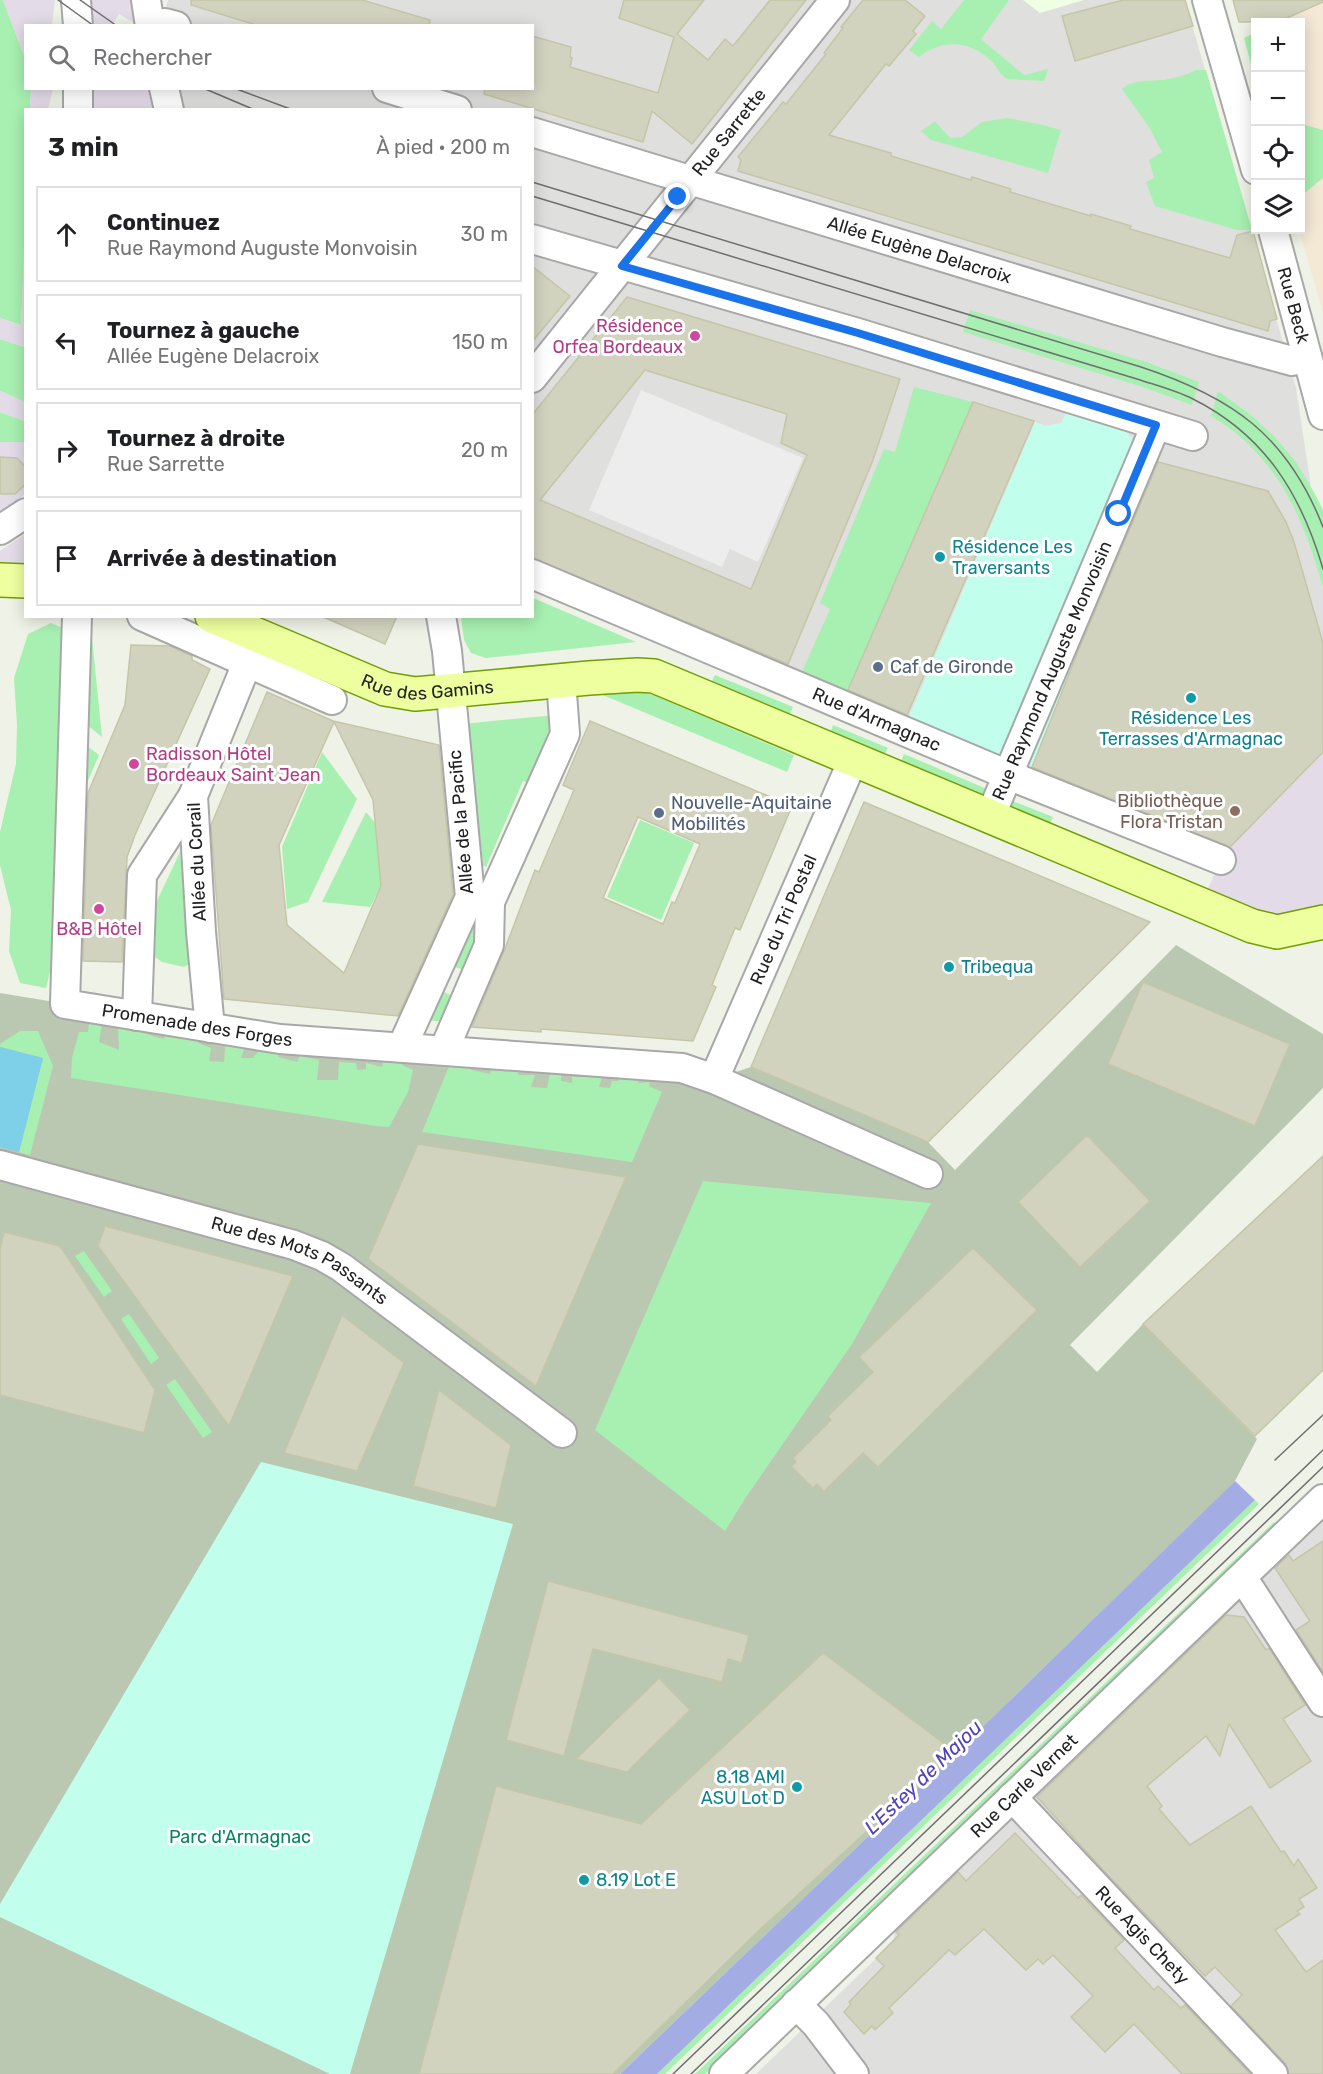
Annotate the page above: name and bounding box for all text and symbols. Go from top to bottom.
map controls [1251,18,1305,234]
button: + [1251,18,1305,72]
search box [24,24,534,90]
icon: search [45,41,78,74]
text: Rechercher [93,44,212,71]
button: − [1251,72,1305,126]
street label: Rue Sarrette [687,84,771,180]
button: locate [1251,126,1305,180]
text: 3 min [48,132,119,163]
text: À pied · 200 m [376,135,510,159]
button: layers [1251,180,1305,234]
route end [664,183,690,209]
text: Continuez [107,209,220,236]
street label: Allée Eugène Delacroix [825,212,1014,288]
icon: ahead [50,218,83,251]
text: 30 m [461,222,508,246]
text: Rue Raymond Auguste Monvoisin [107,236,418,260]
street label: Rue Beck [1272,265,1314,347]
place label: Résidence Orfea Bordeaux [553,315,683,358]
text: Tournez à gauche [107,317,300,344]
icon: left [50,326,83,359]
marker: Résidence Orfea Bordeaux [688,329,702,343]
text: 150 m [452,330,508,354]
text: Allée Eugène Delacroix [107,344,319,368]
text: Tournez à droite [107,425,285,452]
icon: right [50,434,83,467]
text: 20 m [461,438,508,462]
text: Rue Sarrette [107,452,225,476]
route start [1105,500,1131,526]
place label: Résidence Les Traversants [952,536,1073,579]
street label: Rue Raymond Auguste Monvoisin [987,537,1117,804]
icon: arrive [50,542,83,575]
text: Arrivée à destination [107,545,337,572]
marker: Résidence Les Traversants [933,550,947,564]
place label: Caf de Gironde [890,656,1013,678]
marker: Caf de Gironde [871,660,885,674]
street label: Rue des Gamins [358,669,495,705]
street label: Rue d'Armagnac [809,683,944,756]
marker: Résidence Les Terrasses d'Armagnac [1184,691,1198,705]
place label: Résidence Les Terrasses d'Armagnac [1099,707,1283,750]
place label: Radisson Hôtel Bordeaux Saint Jean [146,743,321,786]
street label: Allée de la Pacific [444,749,478,895]
marker: Radisson Hôtel Bordeaux Saint Jean [127,757,141,771]
place label: Bibliothèque Flora Tristan [1117,790,1223,833]
place label: Nouvelle-Aquitaine Mobilités [671,792,832,835]
street label: Allée du Corail [183,802,211,922]
marker: Bibliothèque Flora Tristan [1228,804,1242,818]
marker: Nouvelle-Aquitaine Mobilités [652,806,666,820]
street label: Rue du Tri Postal [746,851,821,988]
marker: B&B Hôtel [92,902,106,916]
place label: B&B Hôtel [56,918,142,940]
place label: Tribequa [961,956,1033,978]
marker: Tribequa [942,960,956,974]
street label: Promenade des Forges [100,999,293,1051]
street label: Rue des Mots Passants [209,1212,392,1309]
water label: L'Estey de Majou [859,1715,987,1839]
street label: Rue Carle Vernet [966,1729,1082,1842]
place label: 8.18 AMI ASU Lot D [701,1766,785,1809]
marker: 8.18 AMI ASU Lot D [790,1780,804,1794]
park label: Parc d'Armagnac [169,1826,311,1848]
place label: 8.19 Lot E [596,1869,676,1891]
marker: 8.19 Lot E [577,1873,591,1887]
street label: Rue Agis Chety [1091,1881,1194,1989]

